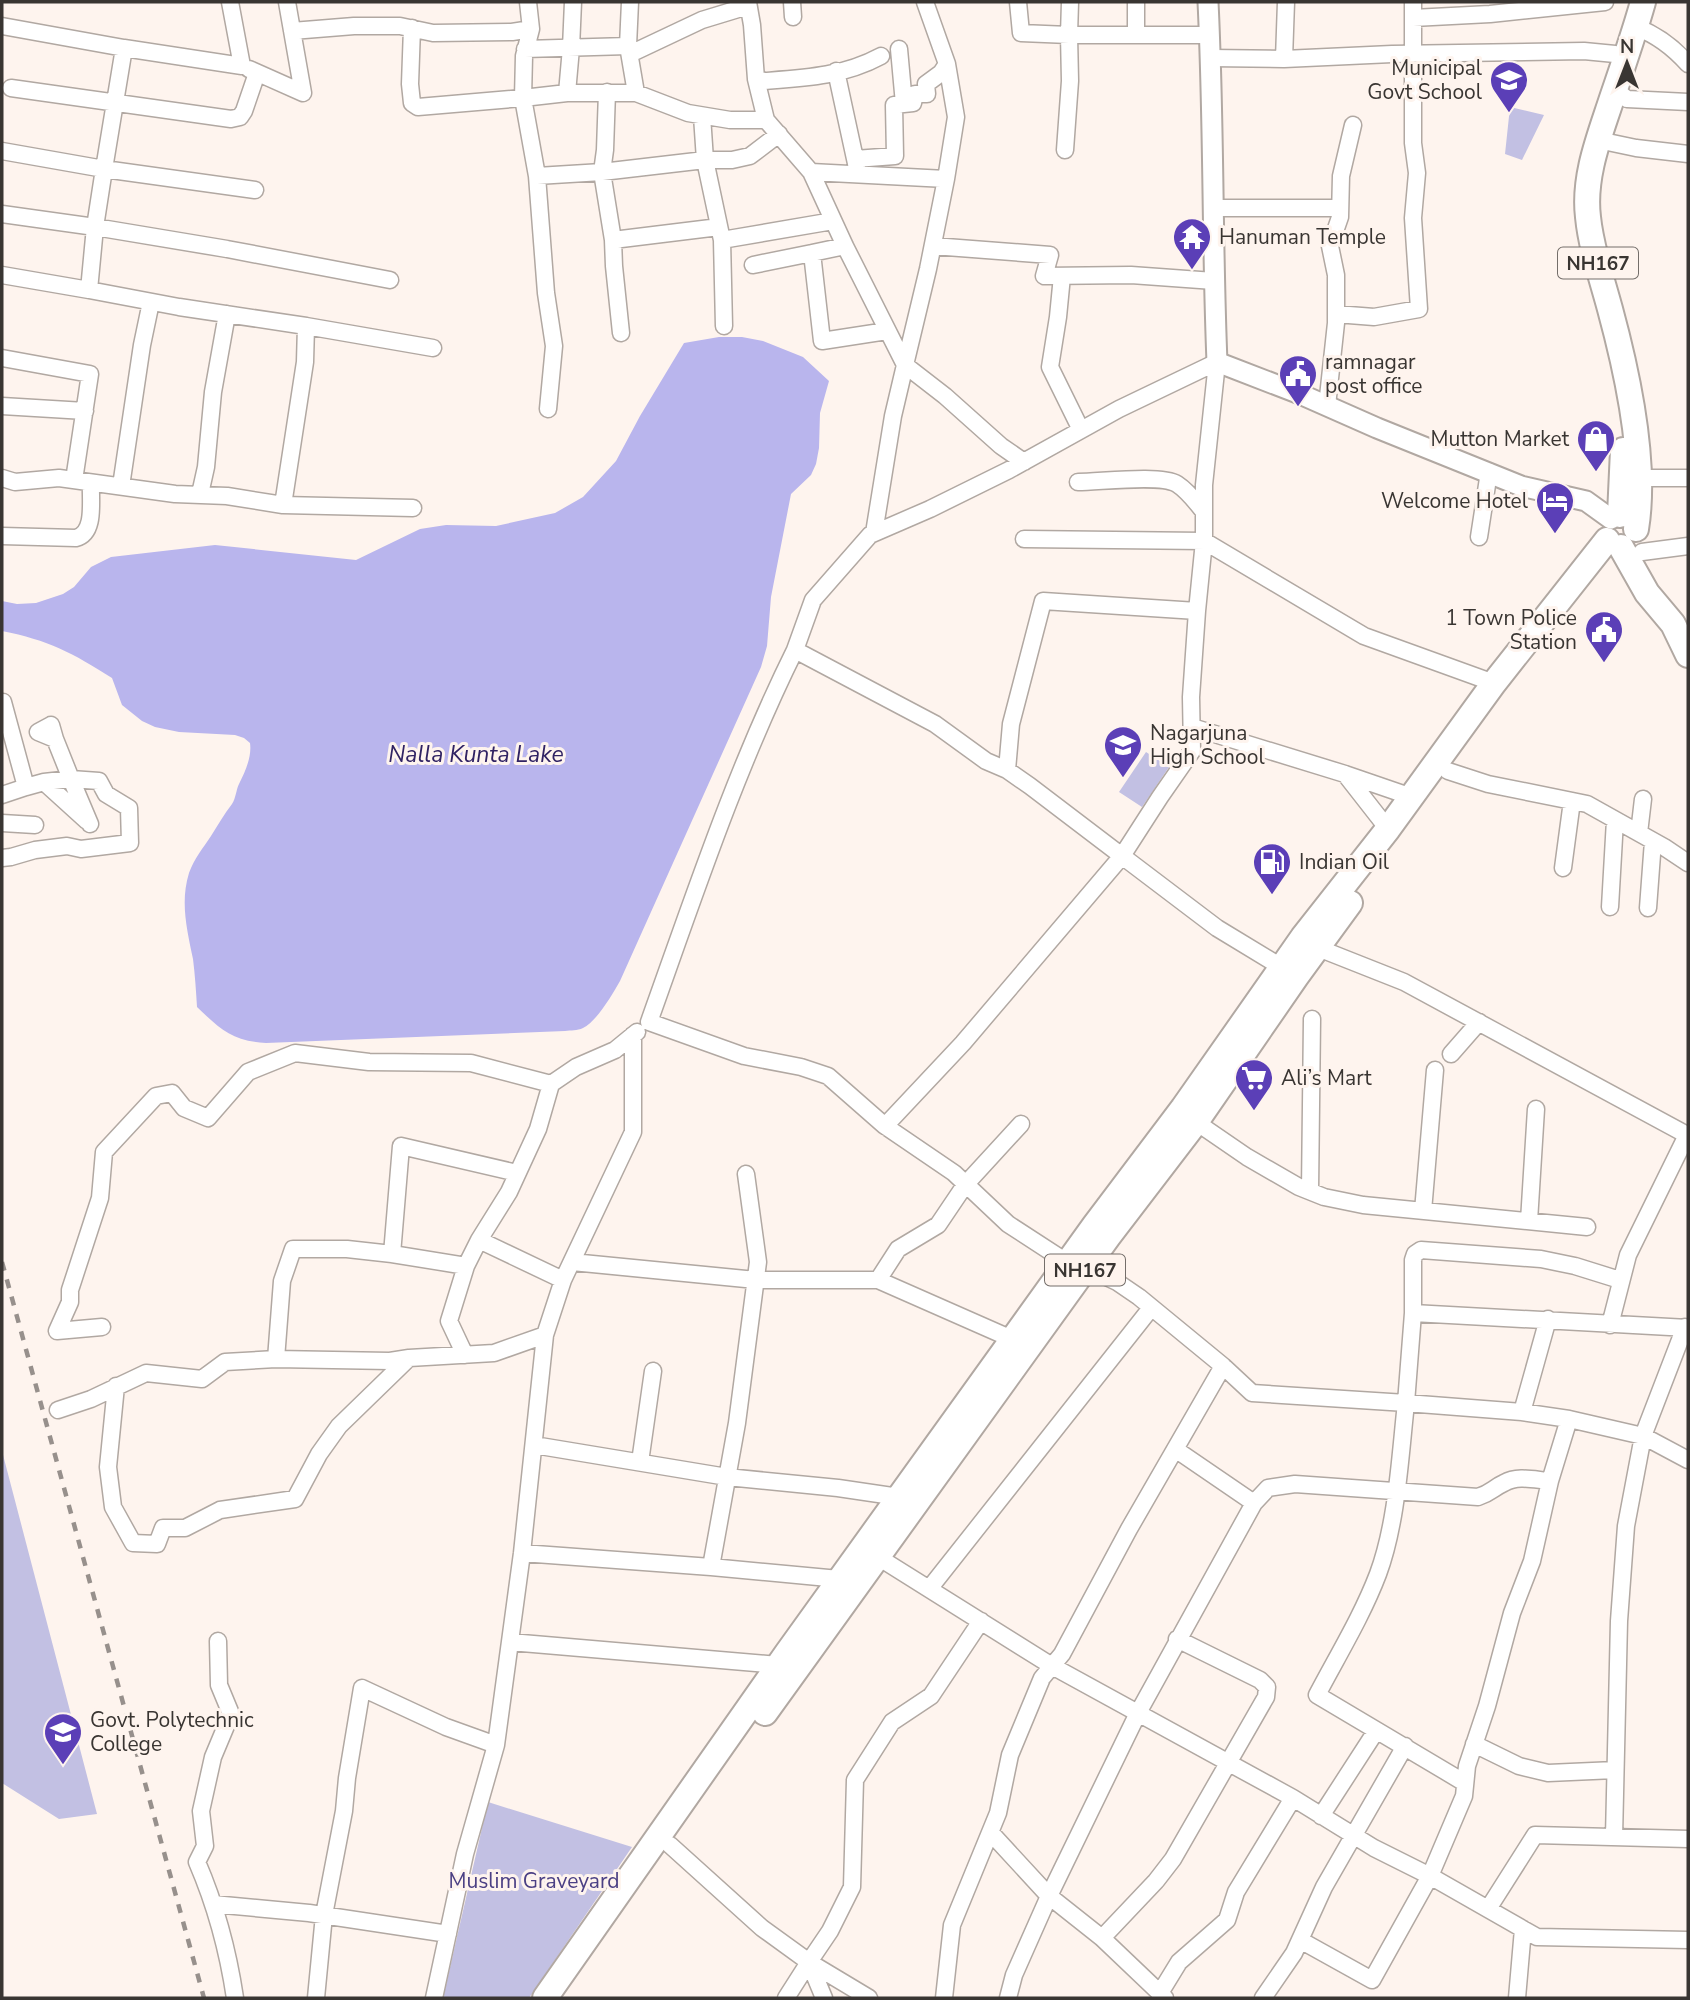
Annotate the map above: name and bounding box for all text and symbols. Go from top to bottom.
north arrow [1592,28,1662,98]
text: N [1620,34,1634,60]
place label: Municipal Govt School [1367,54,1483,106]
school or university icon: Municipal Govt School [1488,59,1530,114]
temple icon: Hanuman Temple [1171,216,1213,271]
place label: Hanuman Temple [1219,223,1386,251]
road number: NH167 [1558,247,1638,278]
place label: ramnagar post office [1325,348,1422,400]
public building icon: ramnagar post office [1277,353,1319,408]
shop icon: Mutton Market [1575,418,1617,473]
place label: Mutton Market [1431,425,1570,453]
hotel icon: Welcome Hotel [1534,480,1576,535]
place label: Welcome Hotel [1381,487,1529,515]
place label: 1 Town Police Station [1445,604,1577,656]
public building icon: 1 Town Police Station [1583,609,1625,664]
place label: Nagarjuna High School [1150,719,1265,771]
school or university icon: Nagarjuna High School [1102,724,1144,779]
water label: Nalla Kunta Lake [388,739,564,770]
fuel station icon: Indian Oil [1251,841,1293,896]
place label: Indian Oil [1299,848,1390,876]
supermarket icon: Ali’s Mart [1233,1057,1275,1112]
place label: Ali’s Mart [1281,1064,1372,1092]
road number: NH167 [1045,1254,1125,1286]
place label: Govt. Polytechnic College [90,1706,254,1758]
school or university icon: Govt. Polytechnic College [42,1711,84,1766]
park label: Muslim Graveyard [448,1867,620,1895]

